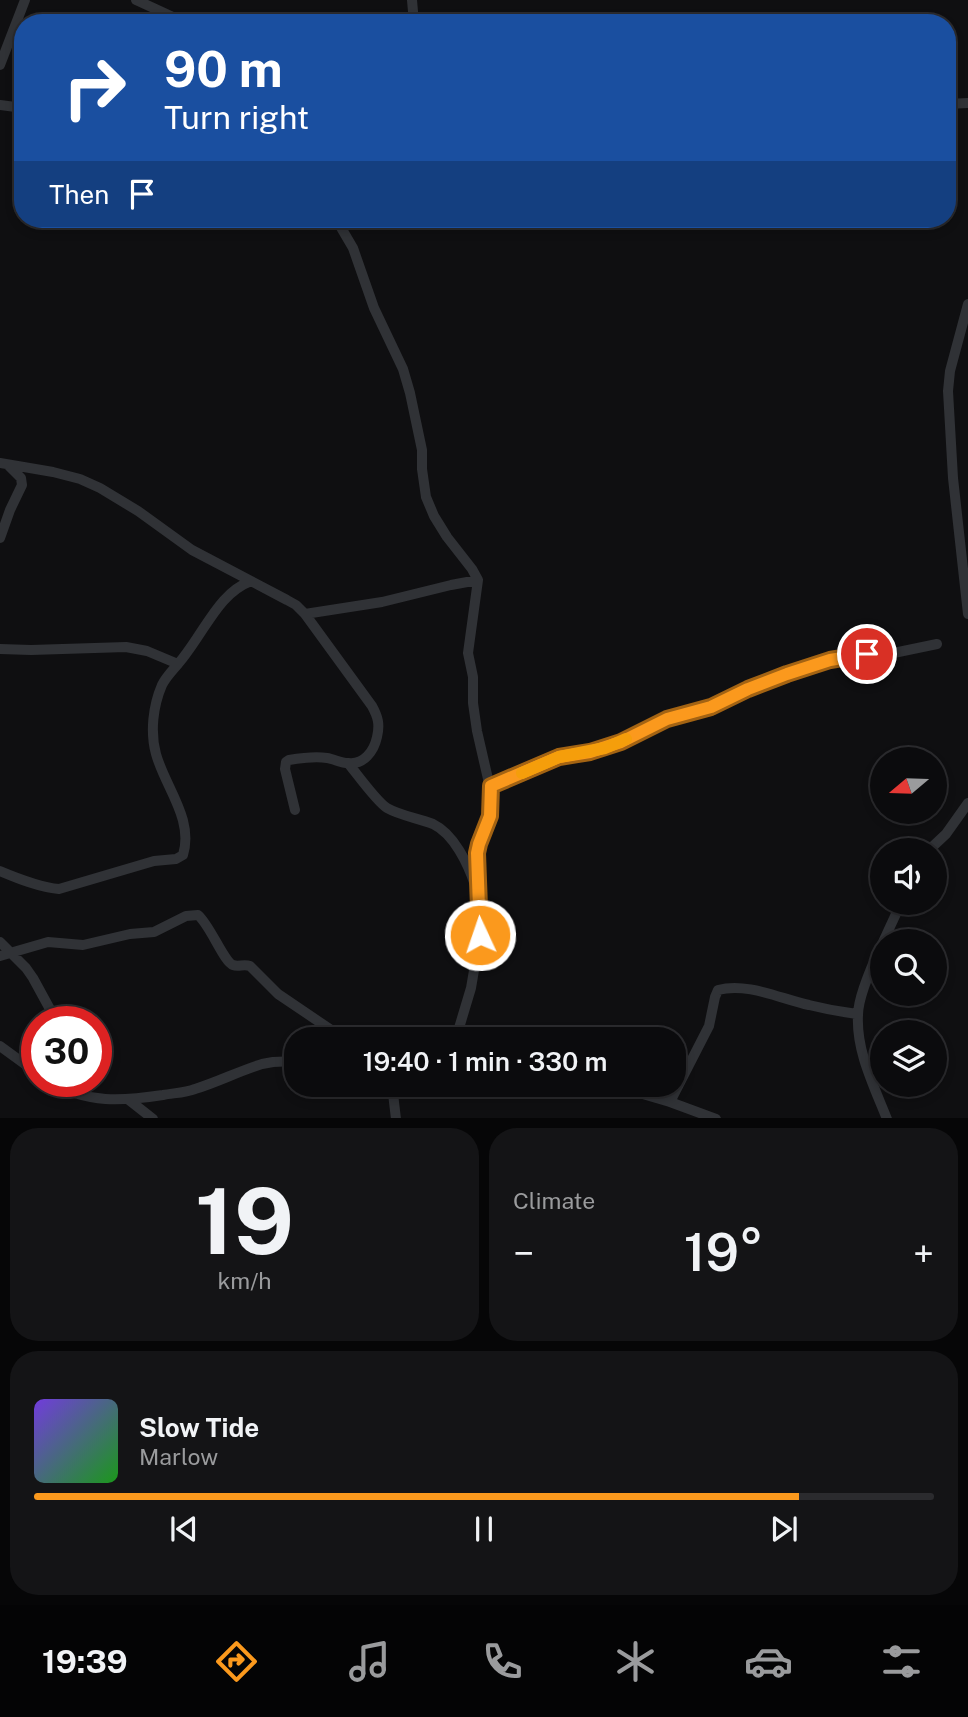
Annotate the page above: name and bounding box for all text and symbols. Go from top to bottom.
text: 90 m [164,40,283,98]
icon: right [49,42,140,133]
text: Turn right [164,99,309,136]
icon: arrive [123,175,161,213]
text: Then [49,179,109,210]
pin [837,624,897,684]
icon: arrive [848,635,886,673]
north arrow [870,747,947,824]
map controls [870,747,947,1097]
button: sound [870,838,947,915]
position arrow [443,898,517,972]
button: search [870,929,947,1006]
speed limit sign: 30 [21,1006,112,1097]
button: layers [870,1020,947,1097]
text: 19:40 · 1 min · 330 m [363,1046,607,1077]
text: 19 [195,1168,294,1274]
text: Climate [513,1187,595,1214]
text: 19° [684,1222,763,1283]
text: − [513,1231,534,1276]
text: + [913,1231,934,1276]
text: km/h [217,1267,272,1294]
text: Slow Tide [139,1412,259,1443]
text: Marlow [139,1443,218,1470]
icon: previous [165,1510,203,1548]
icon: pause [465,1510,503,1548]
icon: next [765,1510,803,1548]
icon: directions [212,1637,261,1686]
icon: music [345,1637,394,1686]
icon: phone [478,1637,527,1686]
icon: climate [611,1637,660,1686]
icon: car [744,1637,793,1686]
icon: filters [877,1637,926,1686]
text: 19:39 [42,1643,128,1680]

